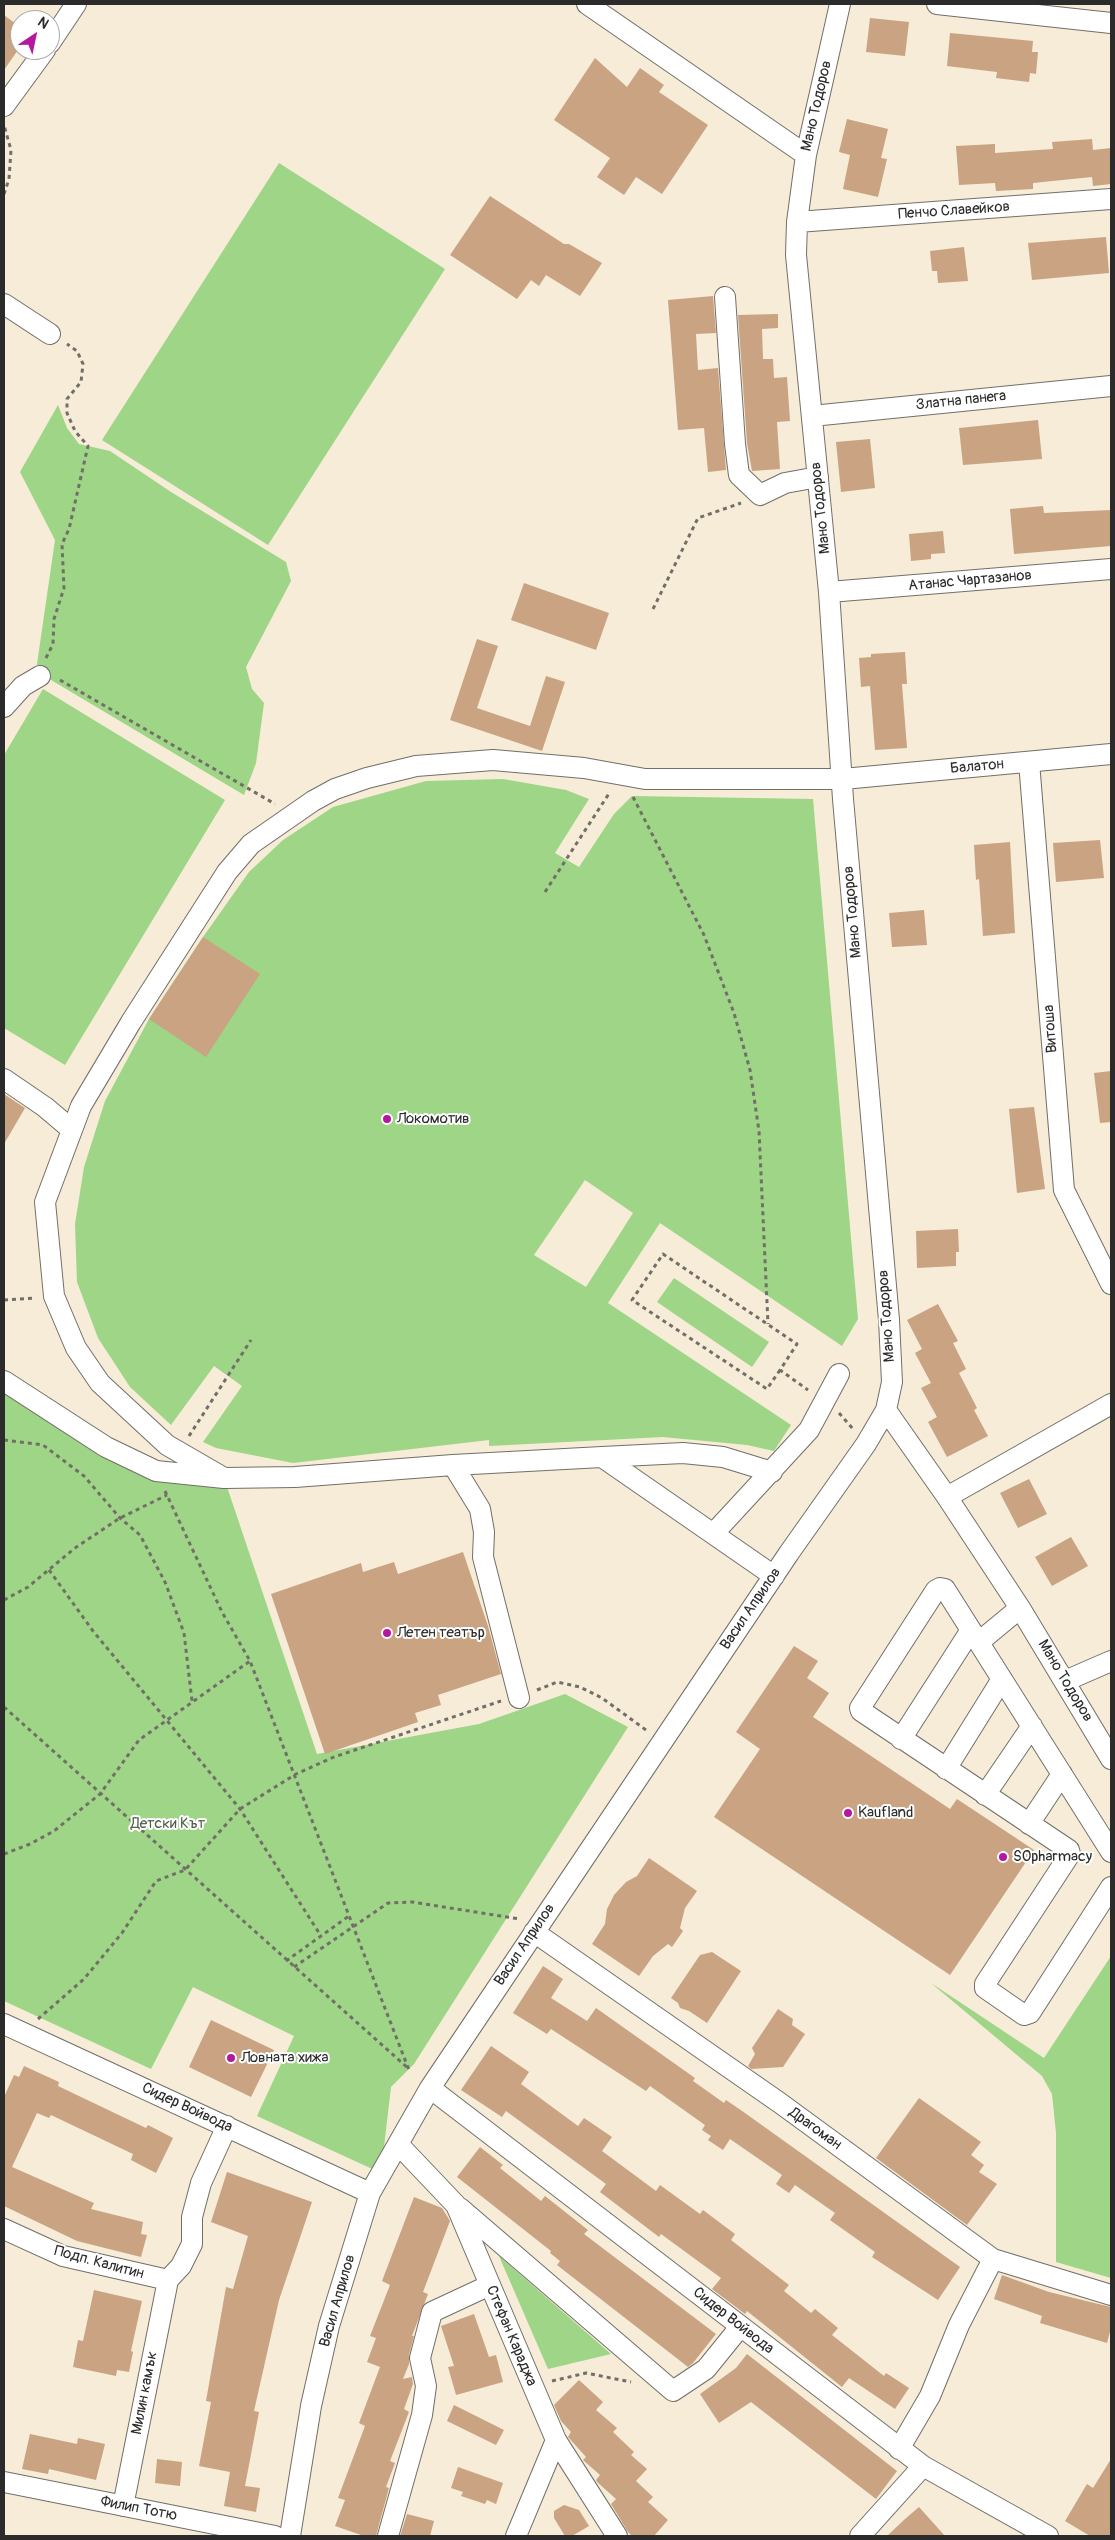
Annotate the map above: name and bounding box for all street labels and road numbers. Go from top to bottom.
street label: Мано Тодоров [798,59,836,153]
street label: Пенчо Славейков [897,198,1011,224]
street label: Златна панега [915,387,1007,415]
street label: Мано Тодоров [807,461,835,555]
street label: Атанас Чартазанов [907,567,1033,595]
street label: Балатон [949,756,1005,778]
street label: Мано Тодоров [840,865,866,959]
street label: Витоша [1040,1004,1062,1054]
street label: Мано Тодоров [875,1269,899,1363]
street label: Васил Априлов [717,1564,785,1654]
street label: Мано Тодоров [1033,1637,1097,1725]
street label: Васил Априлов [491,1900,559,1990]
street label: Сидер Войвода [139,2079,235,2137]
street label: Драгоман [785,2104,845,2154]
street label: Подп. Калитин [52,2242,146,2284]
street label: Васил Априлов [316,2253,360,2349]
street label: Стефан Караджа [482,2283,540,2389]
street label: Сидер Войвода [689,2284,777,2358]
street label: Милин камък [128,2350,162,2436]
street label: Филип Тотю [99,2493,179,2525]

